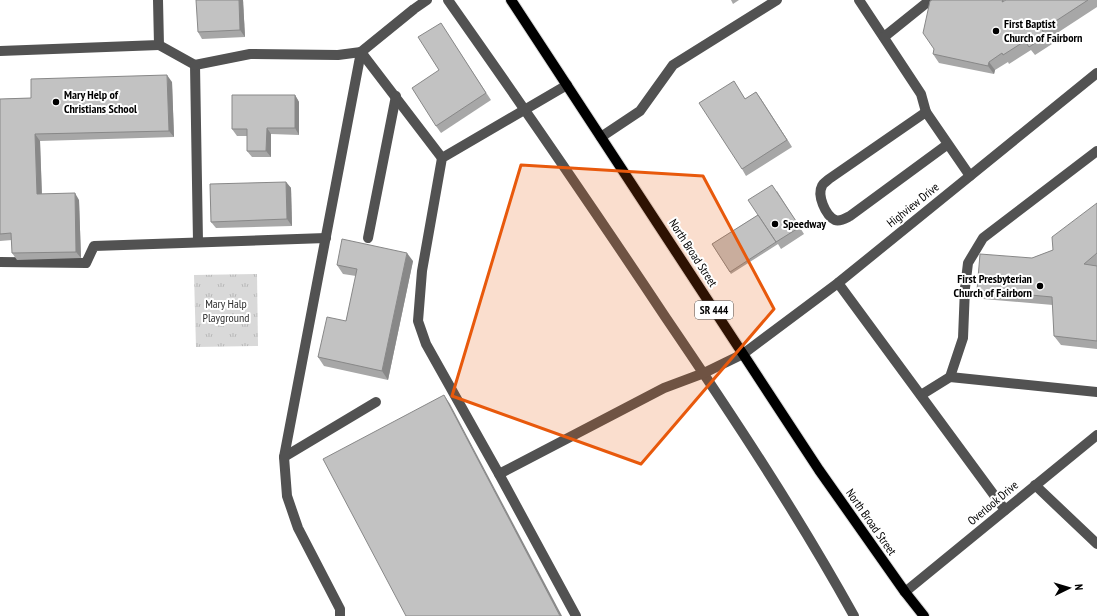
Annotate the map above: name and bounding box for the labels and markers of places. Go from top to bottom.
place label: First Baptist Church of Fairborn [1004,16,1082,45]
marker: First Baptist Church of Fairborn [991,26,1001,36]
place label: Mary Help of Christians School [64,87,137,116]
marker: Mary Help of Christians School [51,97,61,107]
place label: Speedway [783,216,826,231]
marker: Speedway [770,219,780,229]
place label: First Presbyterian Church of Fairborn [954,271,1032,300]
marker: First Presbyterian Church of Fairborn [1035,281,1045,291]

